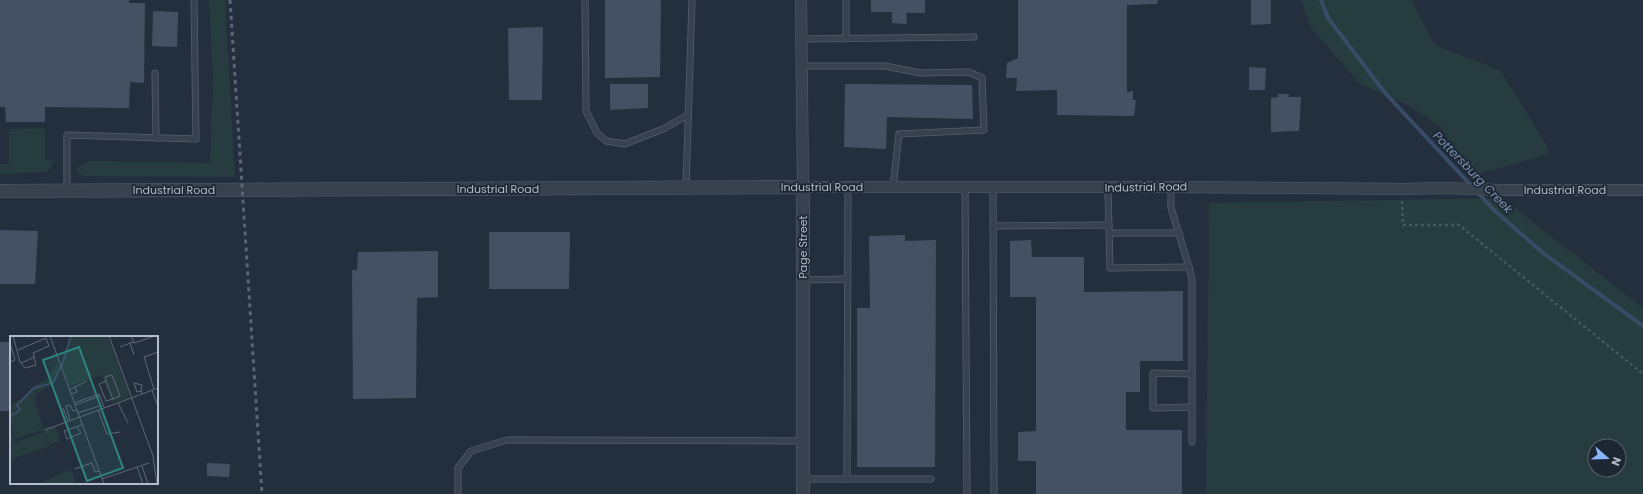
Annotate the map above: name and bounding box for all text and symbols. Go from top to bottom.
water label: Pottersburg Creek [1429,127,1517,217]
street label: Industrial Road [1105,178,1187,196]
street label: Industrial Road [781,179,863,195]
street label: Industrial Road [457,181,539,197]
street label: Industrial Road [133,182,215,198]
street label: Industrial Road [1524,182,1606,198]
street label: Page Street [795,215,811,279]
inset map [10,336,158,484]
north arrow [1587,438,1627,478]
text: N [1607,455,1625,468]

